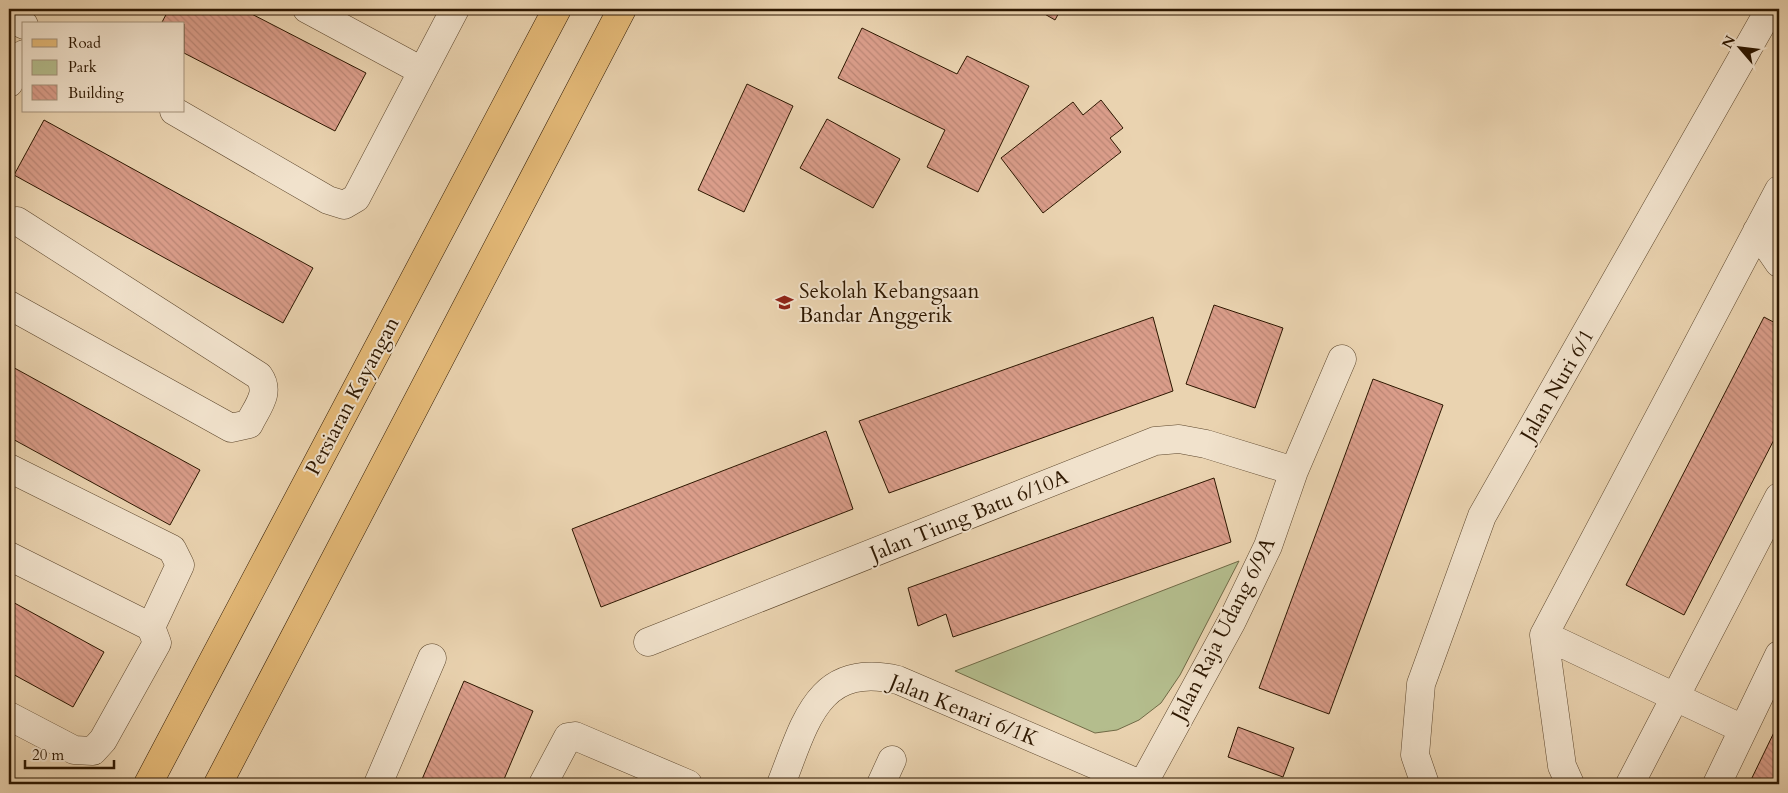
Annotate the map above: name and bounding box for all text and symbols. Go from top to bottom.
legend [22,22,185,112]
north arrow [1716,22,1766,72]
text: N [1718,32,1740,52]
text: Road [68,33,101,53]
text: Park [68,57,97,77]
text: Building [68,83,124,103]
place label: Sekolah Kebangsaan Bandar Anggerik [799,277,980,330]
school or university icon: Sekolah Kebangsaan Bandar Anggerik [775,293,795,313]
street label: Persiaran Kayangan [298,312,406,481]
street label: Jalan Nuri 6/1 [1512,324,1601,449]
street label: Jalan Tiung Batu 6/10A [863,462,1073,570]
street label: Jalan Raja Udang 6/9A [1163,532,1282,729]
street label: Jalan Kenari 6/1K [883,666,1043,754]
scale bar [25,738,114,770]
text: 20 m [32,745,64,765]

